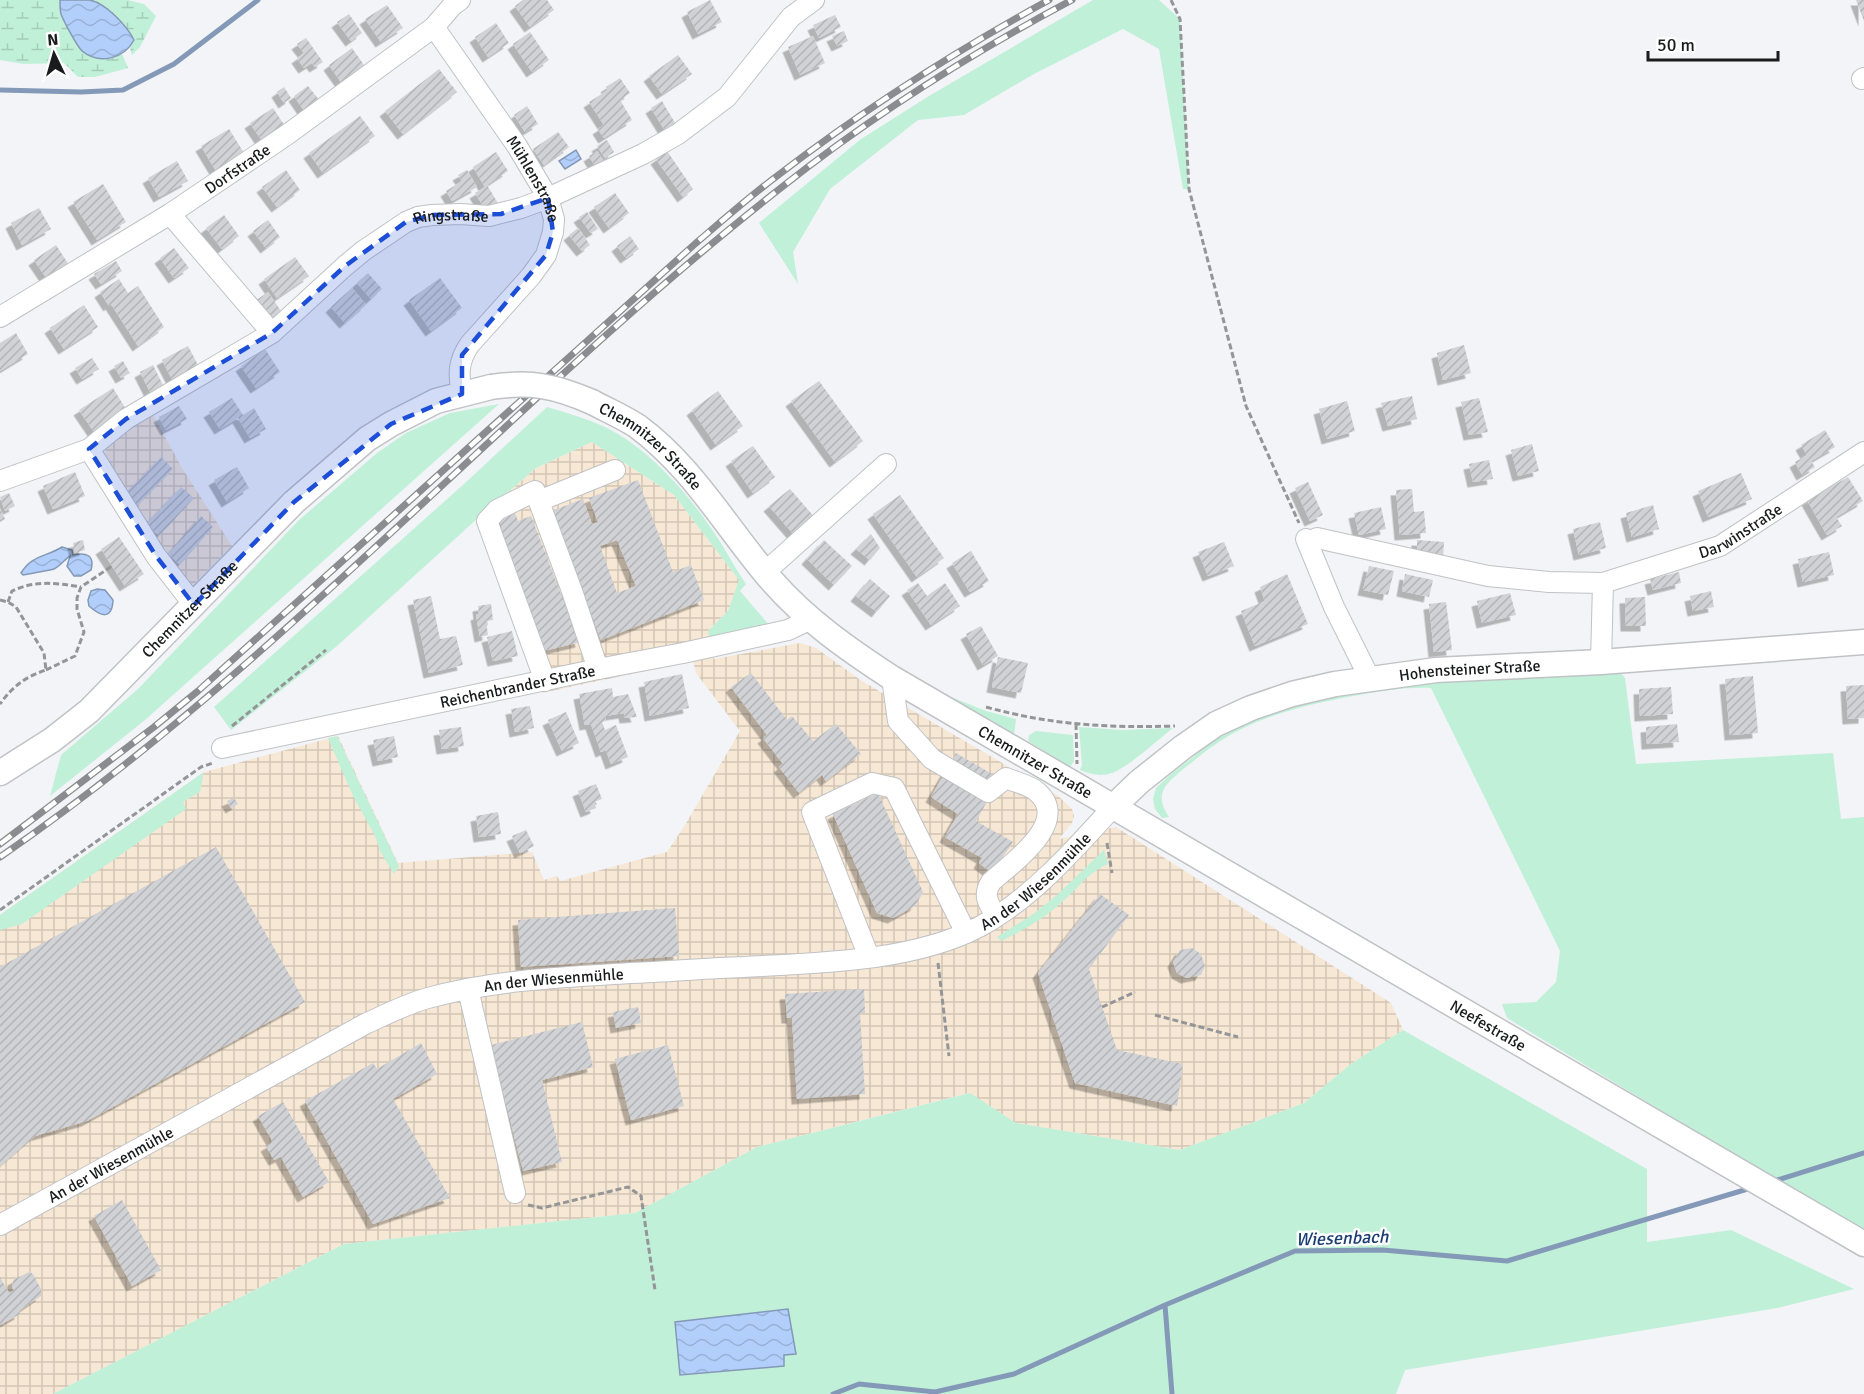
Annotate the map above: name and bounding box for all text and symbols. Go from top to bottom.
north arrow [24,24,84,84]
scale bar [1648,24,1778,62]
text: N [46,30,59,51]
text: 50 m [1657,34,1695,56]
street label: Mühlenstraße [502,132,563,225]
street label: Dorfstraße [201,140,274,199]
street label: Ringstraße [410,205,489,229]
street label: Chemnitzer Straße [596,398,706,494]
street label: Darwinstraße [1696,499,1786,563]
street label: Chemnitzer Straße [138,556,242,662]
street label: Hohensteiner Straße [1398,656,1541,686]
street label: Reichenbrander Straße [438,661,597,713]
street label: Chemnitzer Straße [974,721,1096,803]
street label: An der Wiesenmühle [977,829,1096,935]
street label: An der Wiesenmühle [482,964,624,997]
street label: Neefestraße [1446,996,1529,1056]
street label: An der Wiesenmühle [44,1122,177,1208]
water label: Wiesenbach [1295,1225,1390,1251]

